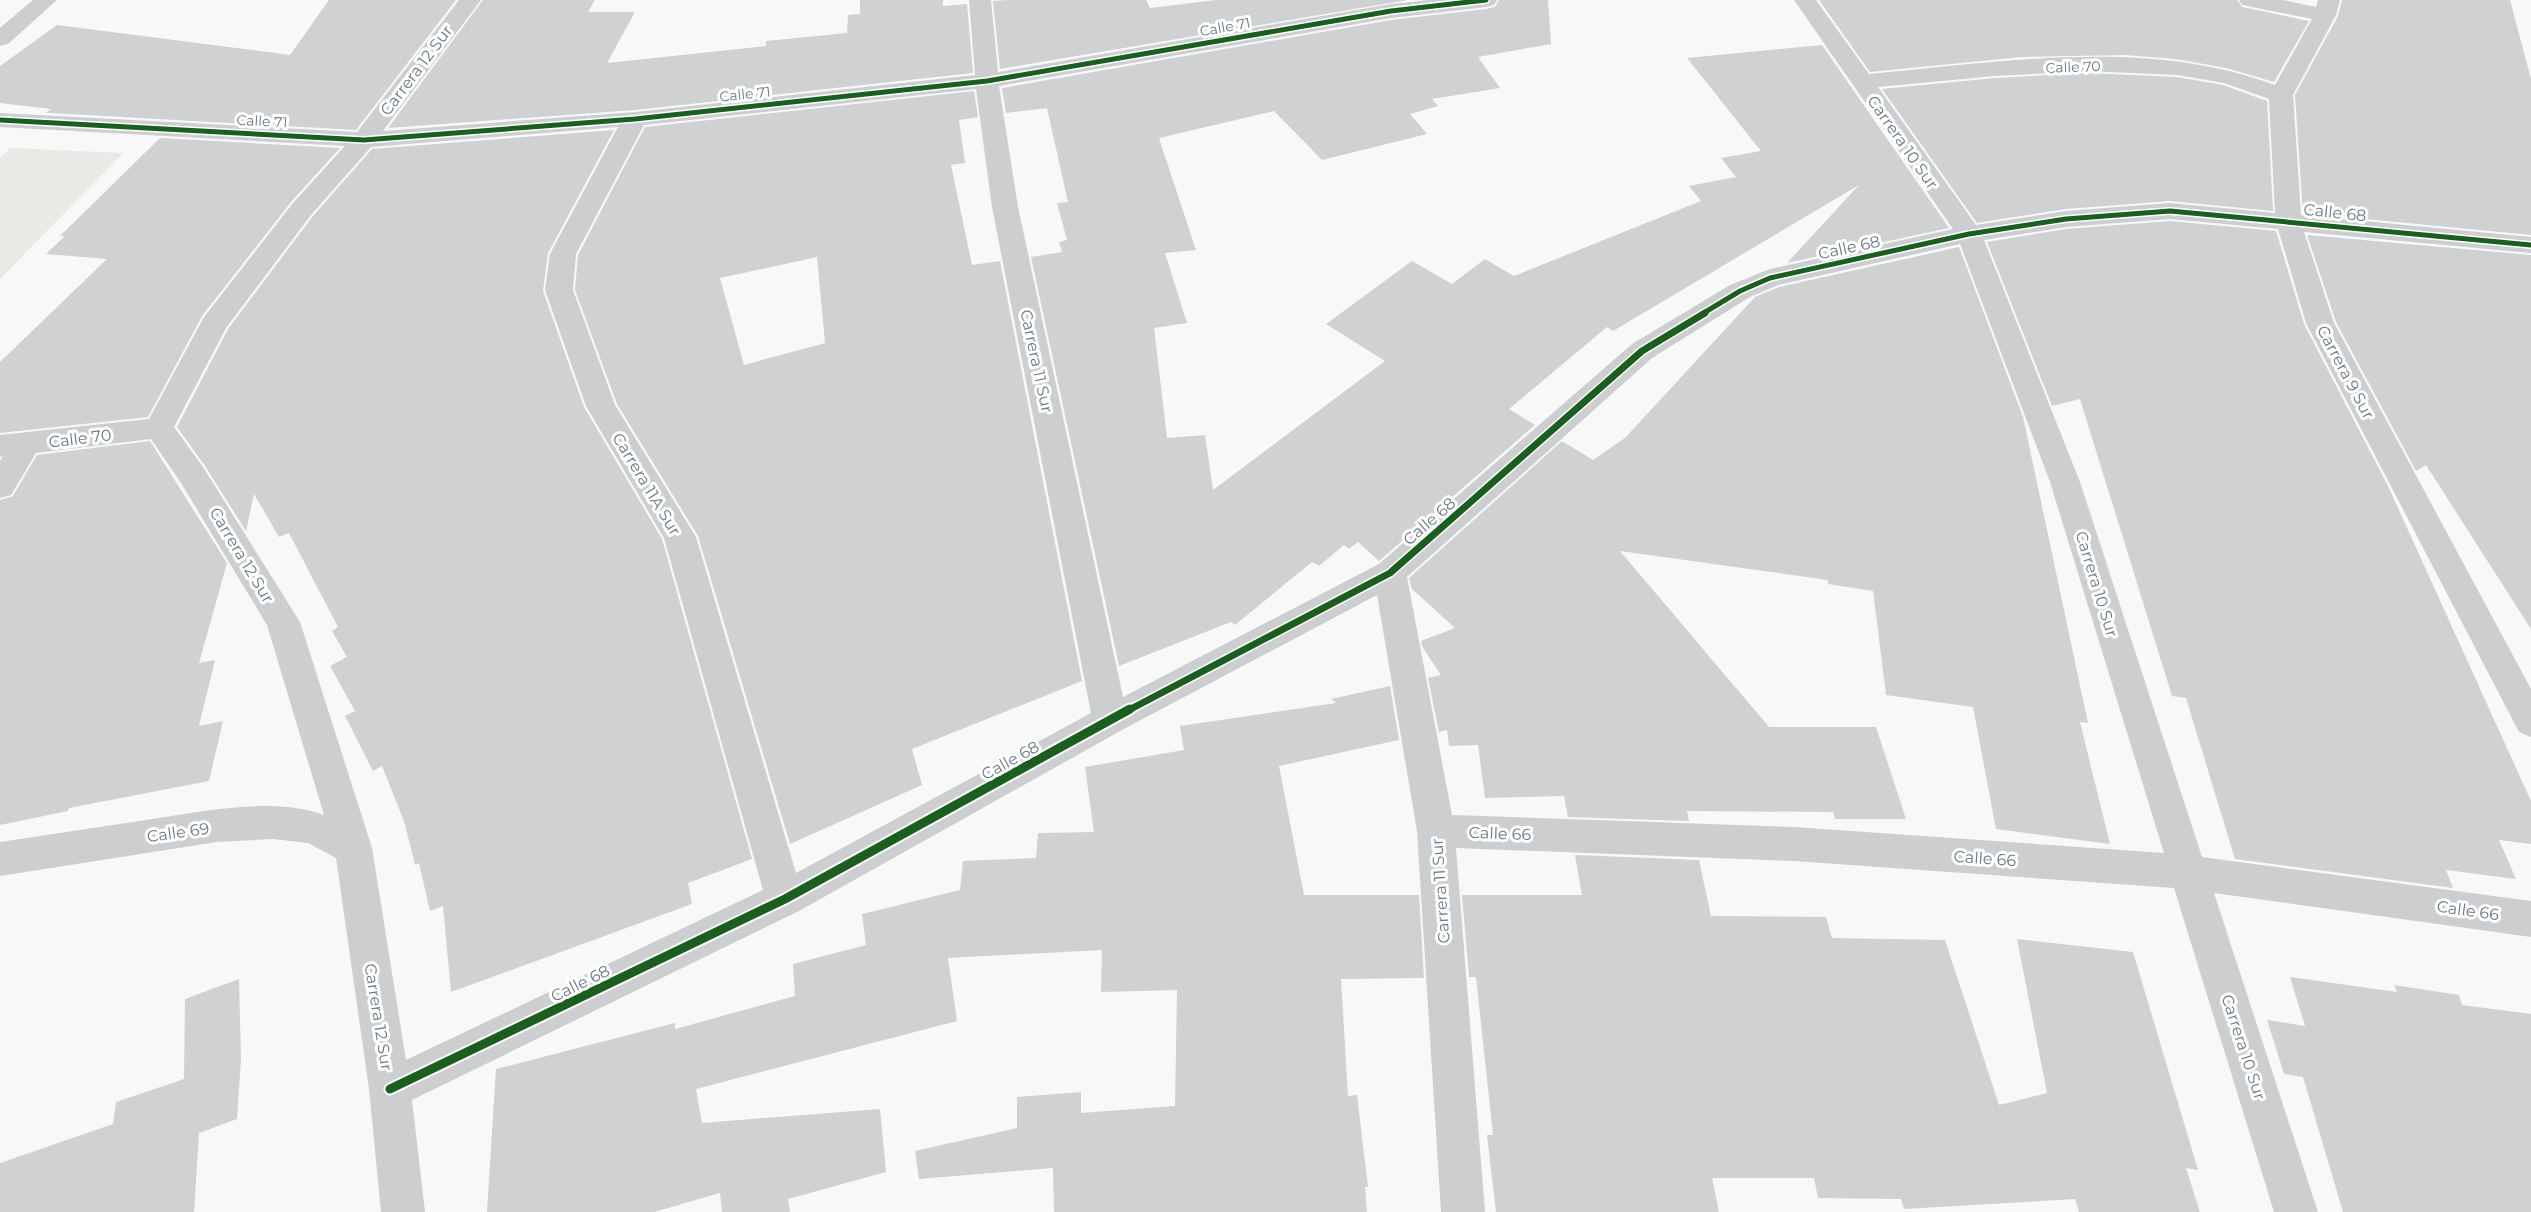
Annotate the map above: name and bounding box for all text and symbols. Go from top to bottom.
street label: Calle 71 [1198,14,1252,40]
street label: Carrera 12 Sur [376,21,457,119]
street label: Calle 70 [2045,57,2101,77]
street label: Calle 71 [719,82,771,106]
street label: Carrera 10 Sur [1863,92,1942,193]
street label: Calle 71 [236,111,288,131]
street label: Calle 68 [2303,200,2367,225]
street label: Calle 68 [1816,232,1882,263]
street label: Carrera 11 Sur [1016,308,1057,414]
street label: Carrera 9 Sur [2313,322,2378,422]
street label: Calle 70 [48,425,112,452]
street label: Carrera 11A Sur [608,429,685,539]
street label: Calle 68 [1399,494,1459,549]
street label: Carrera 12 Sur [206,504,278,607]
street label: Carrera 10 Sur [2071,529,2122,639]
street label: Calle 68 [978,737,1042,784]
street label: Calle 69 [146,819,210,846]
street label: Calle 66 [1468,823,1532,844]
street label: Carrera 11 Sur [1427,838,1454,944]
street label: Calle 66 [1953,847,2017,870]
street label: Calle 66 [2436,897,2501,924]
street label: Calle 68 [548,961,613,1006]
street label: Carrera 12 Sur [361,962,396,1072]
street label: Carrera 10 Sur [2218,992,2270,1102]

